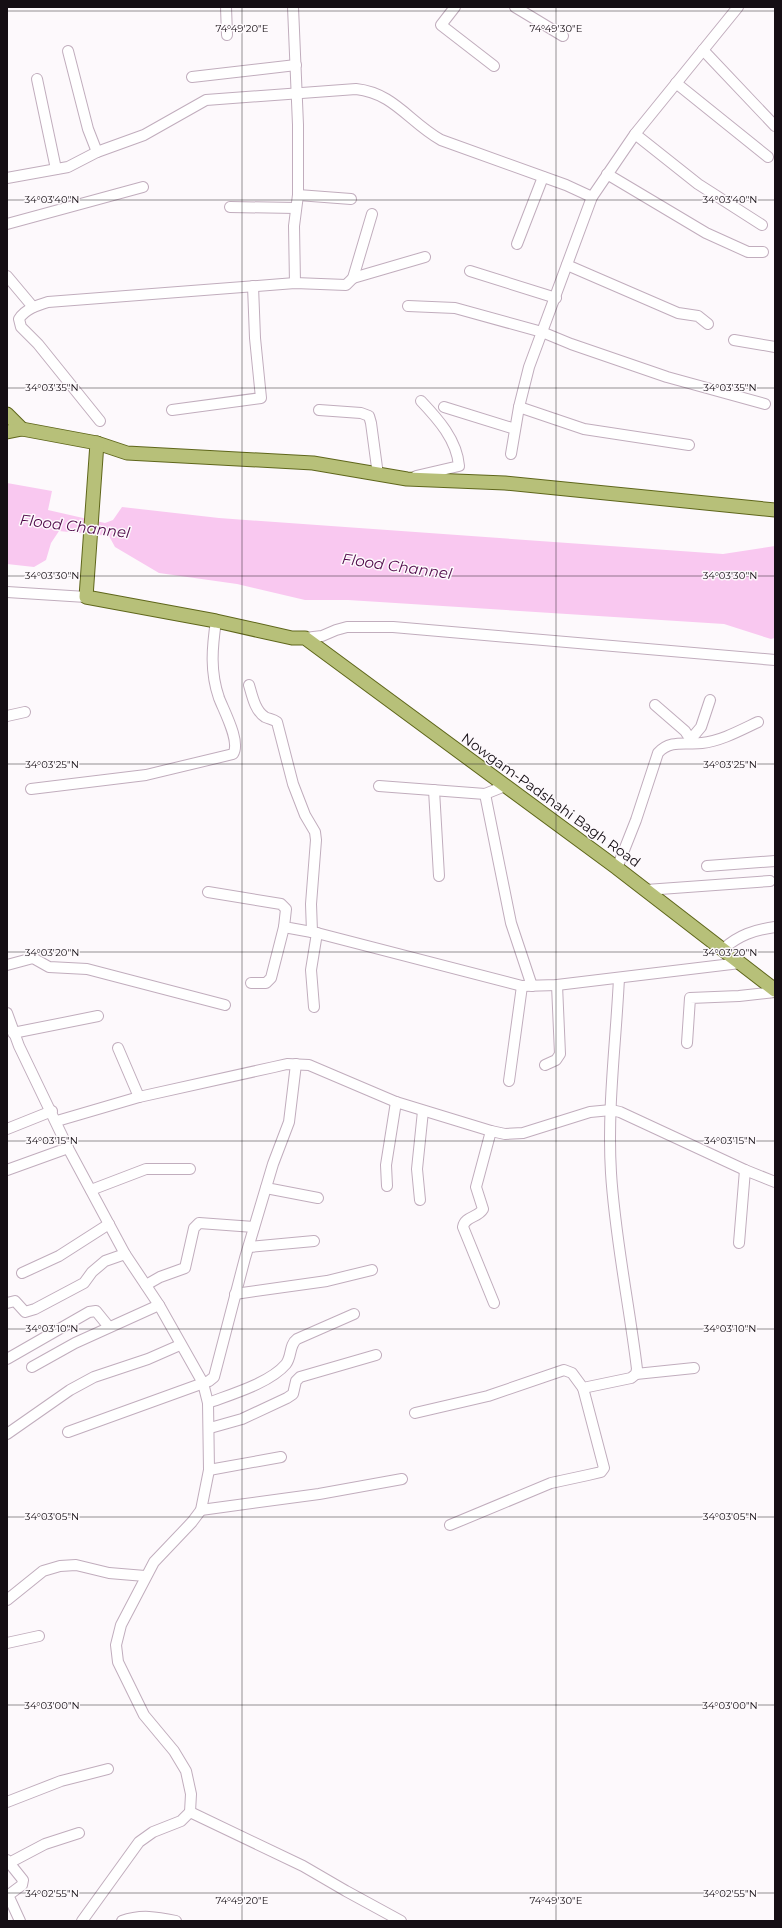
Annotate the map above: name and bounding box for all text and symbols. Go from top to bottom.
text: 74°49'20"E [215,22,269,35]
text: 74°49'30"E [530,22,583,35]
text: 34°03'40"N [24,193,80,206]
text: 34°03'40"N [702,193,758,206]
text: 34°03'35"N [25,381,79,394]
text: 34°03'35"N [703,381,757,394]
water label: Flood Channel [19,510,131,542]
water label: Flood Channel [341,549,453,583]
text: 34°03'30"N [25,569,79,582]
text: 34°03'30"N [703,569,757,582]
street label: Nowgam-Padshahi Bagh Road [458,729,644,871]
text: 34°03'25"N [25,758,79,771]
text: 34°03'25"N [703,758,757,771]
text: 34°03'20"N [25,946,79,959]
text: 34°03'20"N [703,946,757,959]
text: 34°03'15"N [26,1134,78,1147]
text: 34°03'15"N [704,1134,756,1147]
text: 34°03'10"N [26,1322,78,1335]
text: 34°03'10"N [704,1322,756,1335]
text: 34°03'05"N [25,1510,79,1523]
text: 34°03'05"N [703,1510,757,1523]
text: 34°03'00"N [24,1699,80,1712]
text: 34°03'00"N [702,1699,758,1712]
text: 34°02'55"N [25,1887,79,1900]
text: 34°02'55"N [703,1887,757,1900]
text: 74°49'20"E [215,1894,269,1907]
text: 74°49'30"E [530,1894,583,1907]

